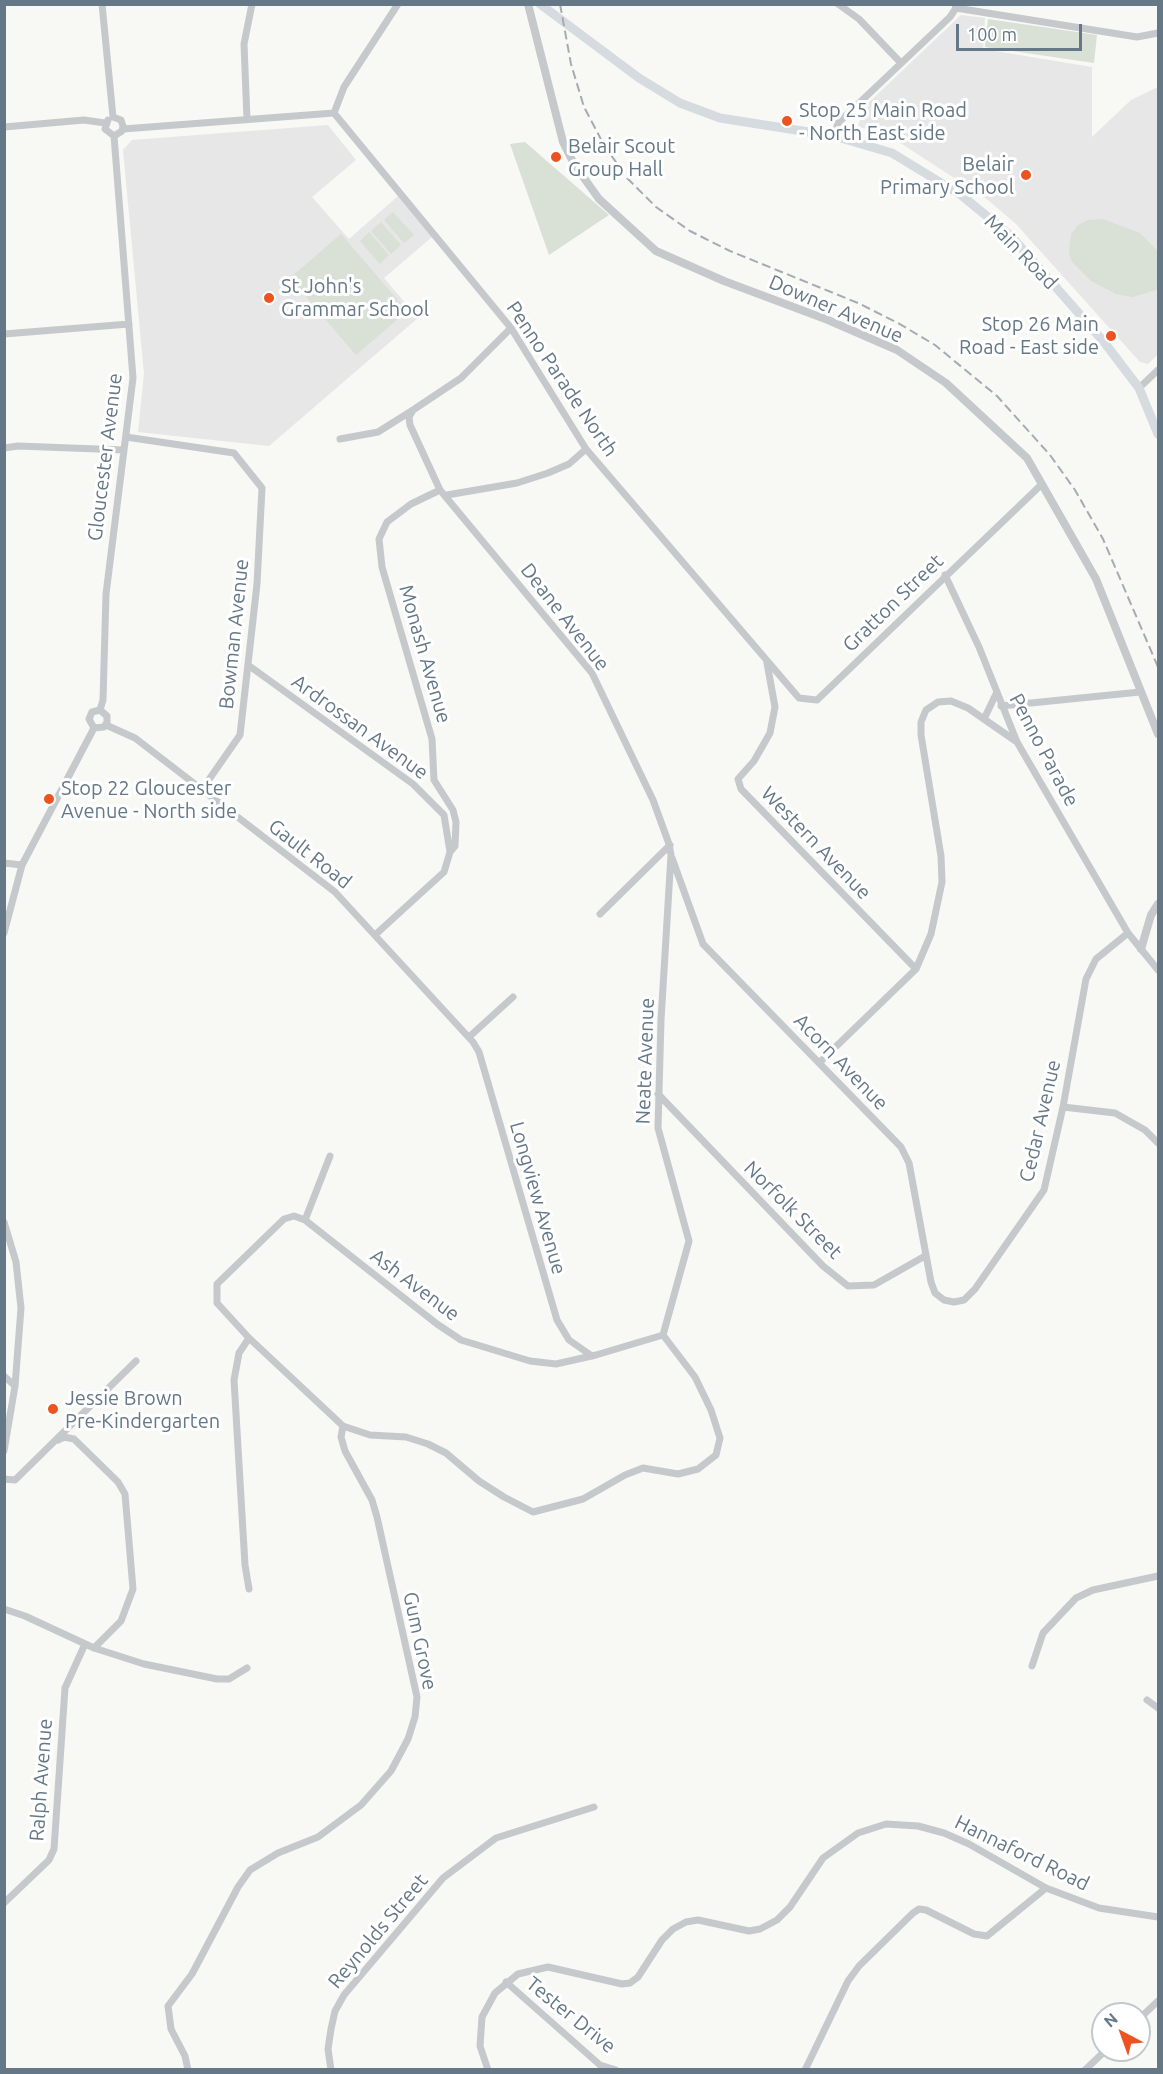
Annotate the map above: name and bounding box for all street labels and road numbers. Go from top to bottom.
street label: Main Road [980,210,1062,294]
street label: Downer Avenue [765,270,907,348]
street label: Penno Parade North [501,297,623,461]
street label: Gloucester Avenue [83,372,127,542]
street label: Gratton Street [838,549,948,657]
street label: Bowman Avenue [214,558,254,710]
street label: Deane Avenue [516,558,614,676]
street label: Monash Avenue [394,582,456,726]
street label: Ardrossan Avenue [287,670,433,784]
street label: Penno Parade [1004,689,1084,811]
street label: Western Avenue [756,782,876,904]
street label: Gault Road [264,814,356,894]
street label: Neate Avenue [631,997,659,1125]
street label: Acorn Avenue [789,1009,893,1115]
street label: Cedar Avenue [1014,1057,1066,1185]
street label: Longview Avenue [505,1119,571,1277]
street label: Norfolk Street [739,1156,847,1264]
street label: Ash Avenue [366,1244,464,1326]
street label: Gum Grove [398,1590,442,1692]
street label: Ralph Avenue [25,1718,57,1842]
street label: Hannaford Road [951,1810,1093,1896]
street label: Reynolds Street [323,1869,433,1993]
street label: Tester Drive [521,1972,621,2058]

